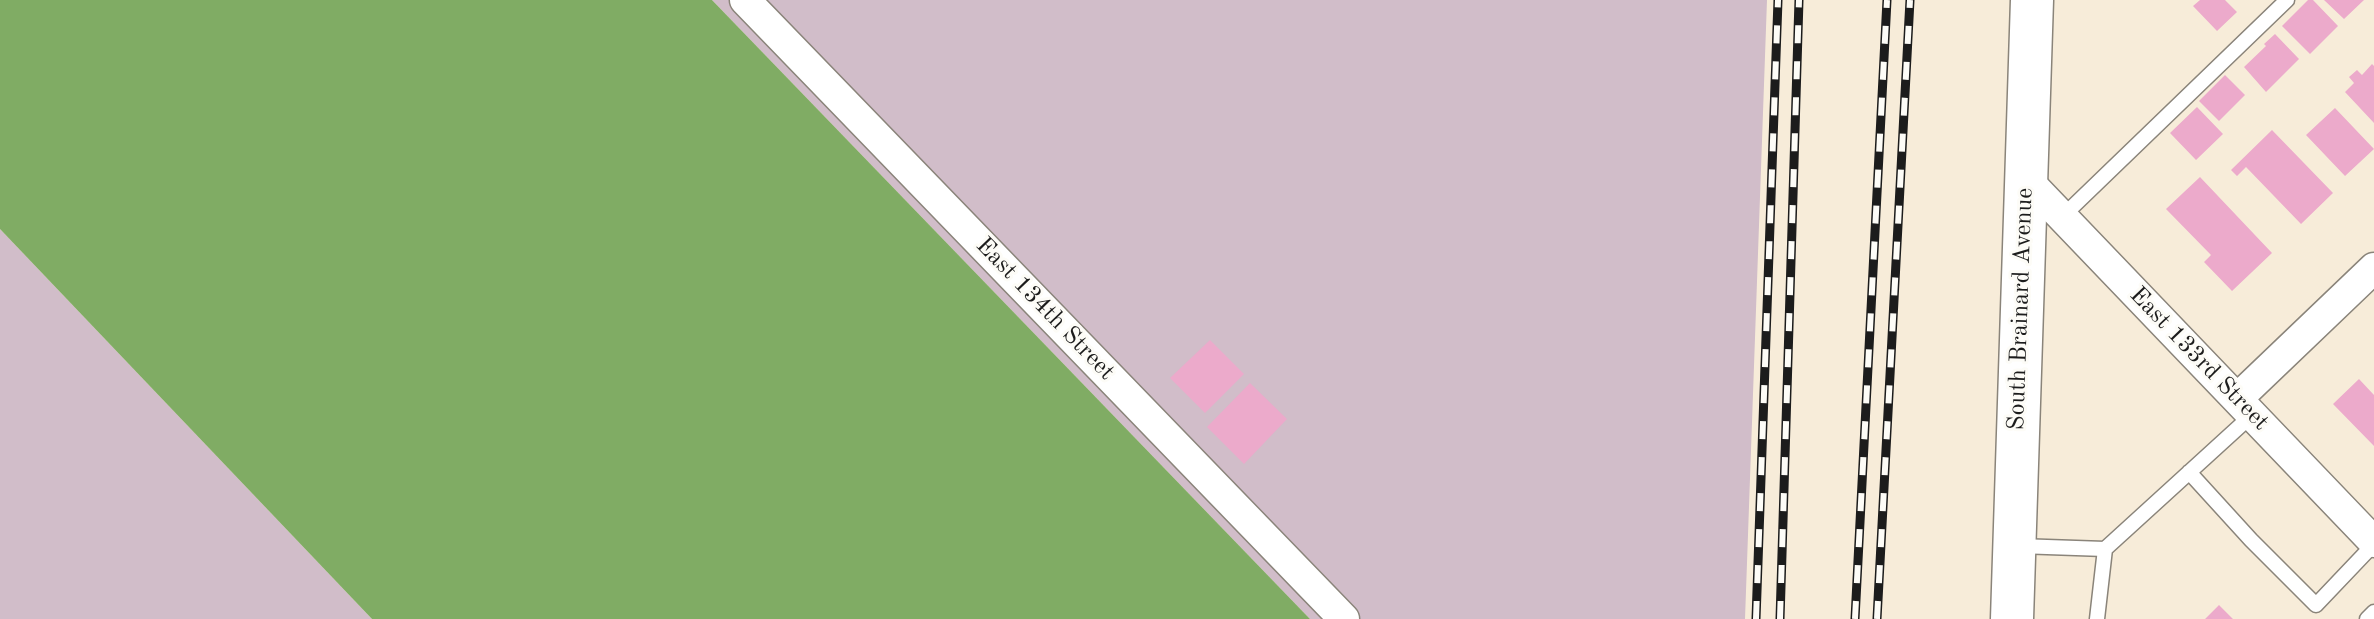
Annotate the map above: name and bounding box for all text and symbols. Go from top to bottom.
street label: South Brainard Avenue [2002,187,2040,431]
street label: East 134th Street [970,232,1120,386]
street label: East 133rd Street [2123,281,2275,437]

